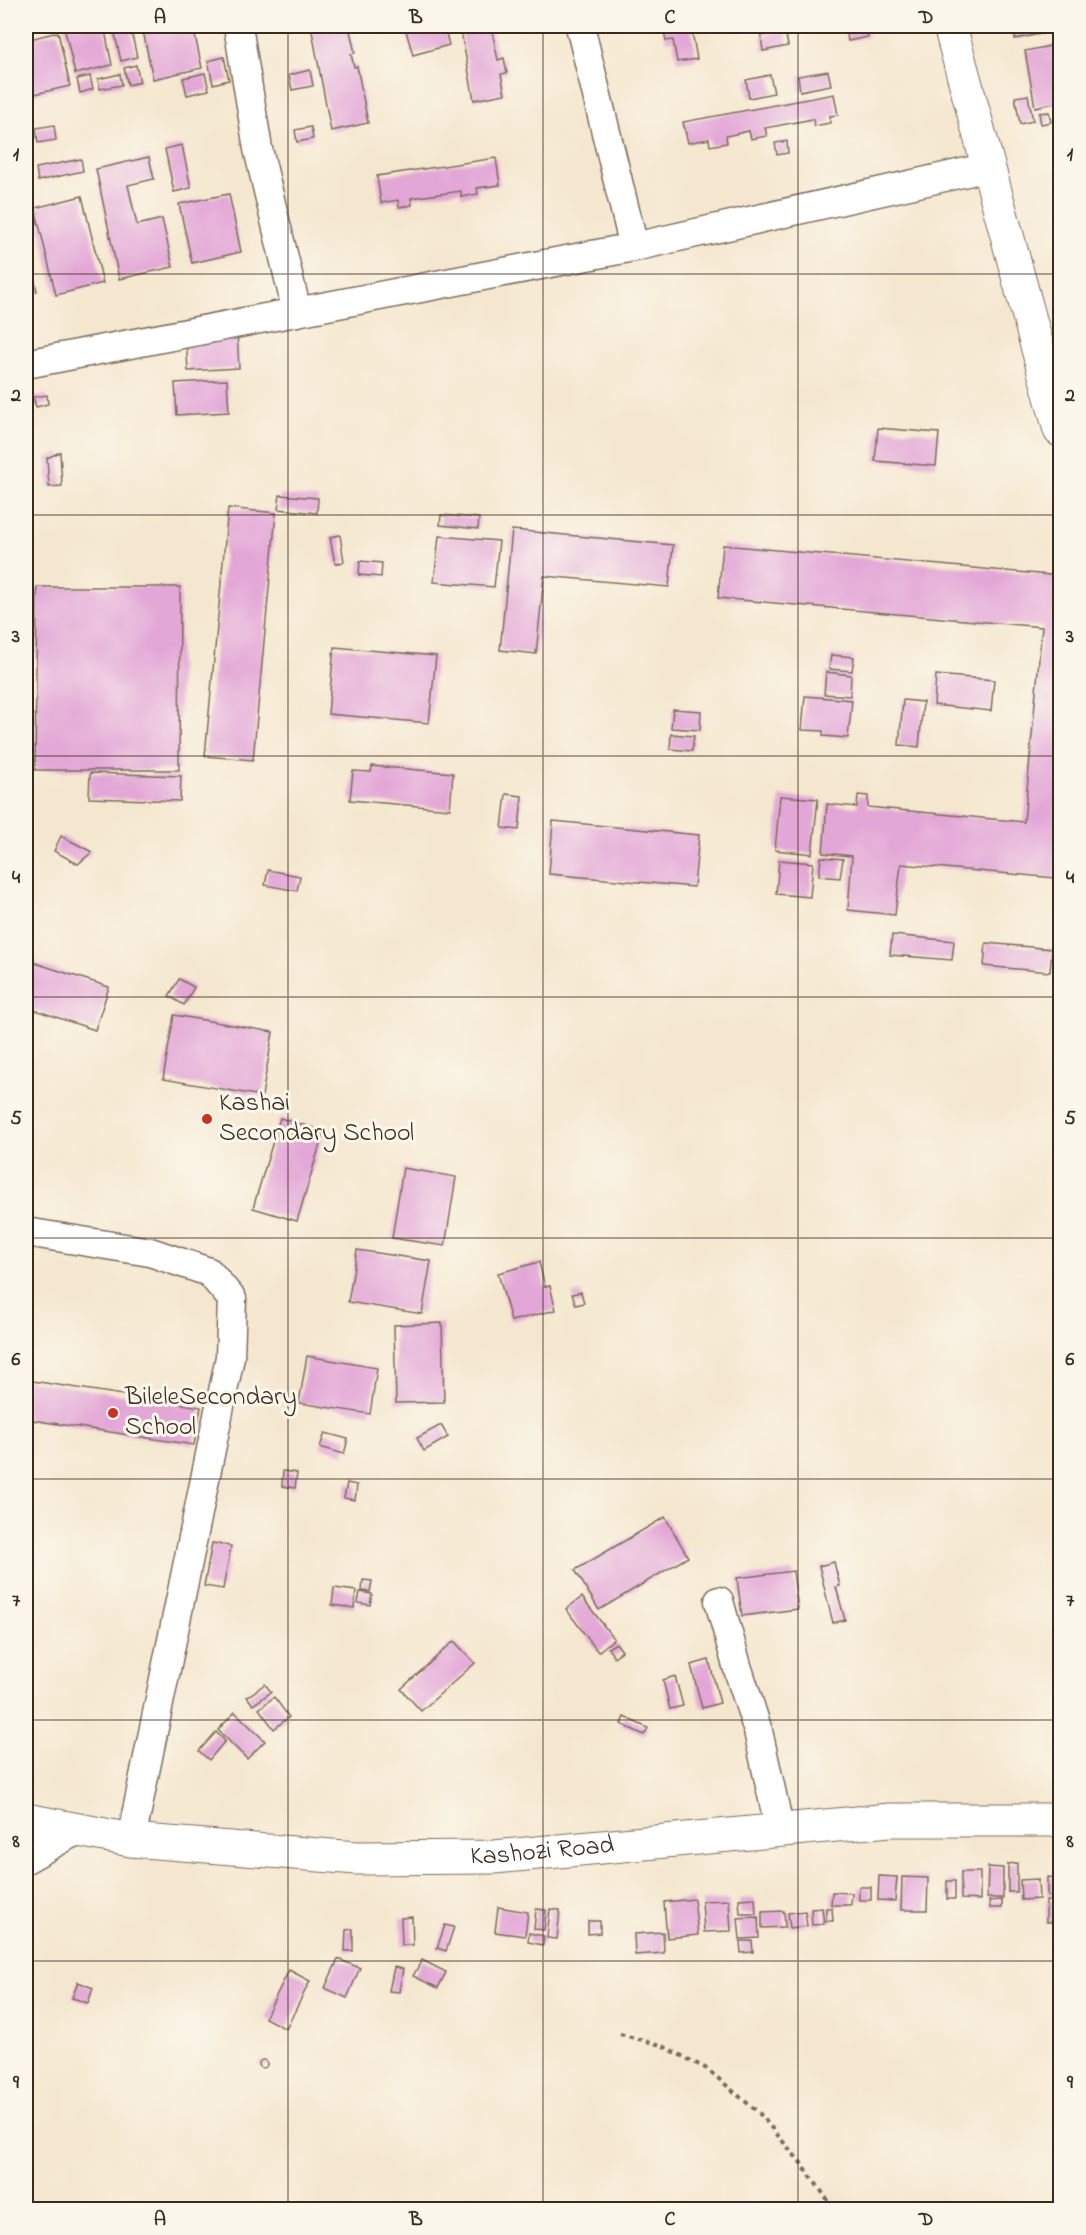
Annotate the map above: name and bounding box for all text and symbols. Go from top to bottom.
text: A [154,4,166,33]
text: B [408,4,423,33]
text: C [665,4,676,33]
text: D [918,4,933,33]
text: 1 [13,141,20,170]
text: 1 [1067,141,1074,170]
text: 2 [10,382,21,411]
text: 2 [1064,382,1075,411]
text: 3 [11,623,20,652]
text: 3 [1065,623,1074,652]
text: 4 [12,864,21,893]
text: 4 [1066,864,1075,893]
place label: Kashai Secondary School [219,1085,414,1153]
text: 5 [10,1105,22,1134]
text: 5 [1064,1105,1076,1134]
marker: Kashai Secondary School [200,1112,214,1126]
text: 6 [12,1346,21,1375]
text: 6 [1066,1346,1075,1375]
place label: BileleSecondary School [124,1379,297,1447]
marker: BileleSecondary School [106,1406,120,1420]
text: 7 [12,1587,21,1616]
text: 7 [1066,1587,1075,1616]
street label: Kashozi Road [470,1827,616,1876]
text: 8 [11,1828,20,1857]
text: 8 [1065,1828,1074,1857]
text: 9 [12,2069,20,2098]
text: 9 [1066,2069,1074,2098]
text: A [154,2206,166,2235]
text: B [408,2206,423,2235]
text: C [665,2206,676,2235]
text: D [918,2206,933,2235]

